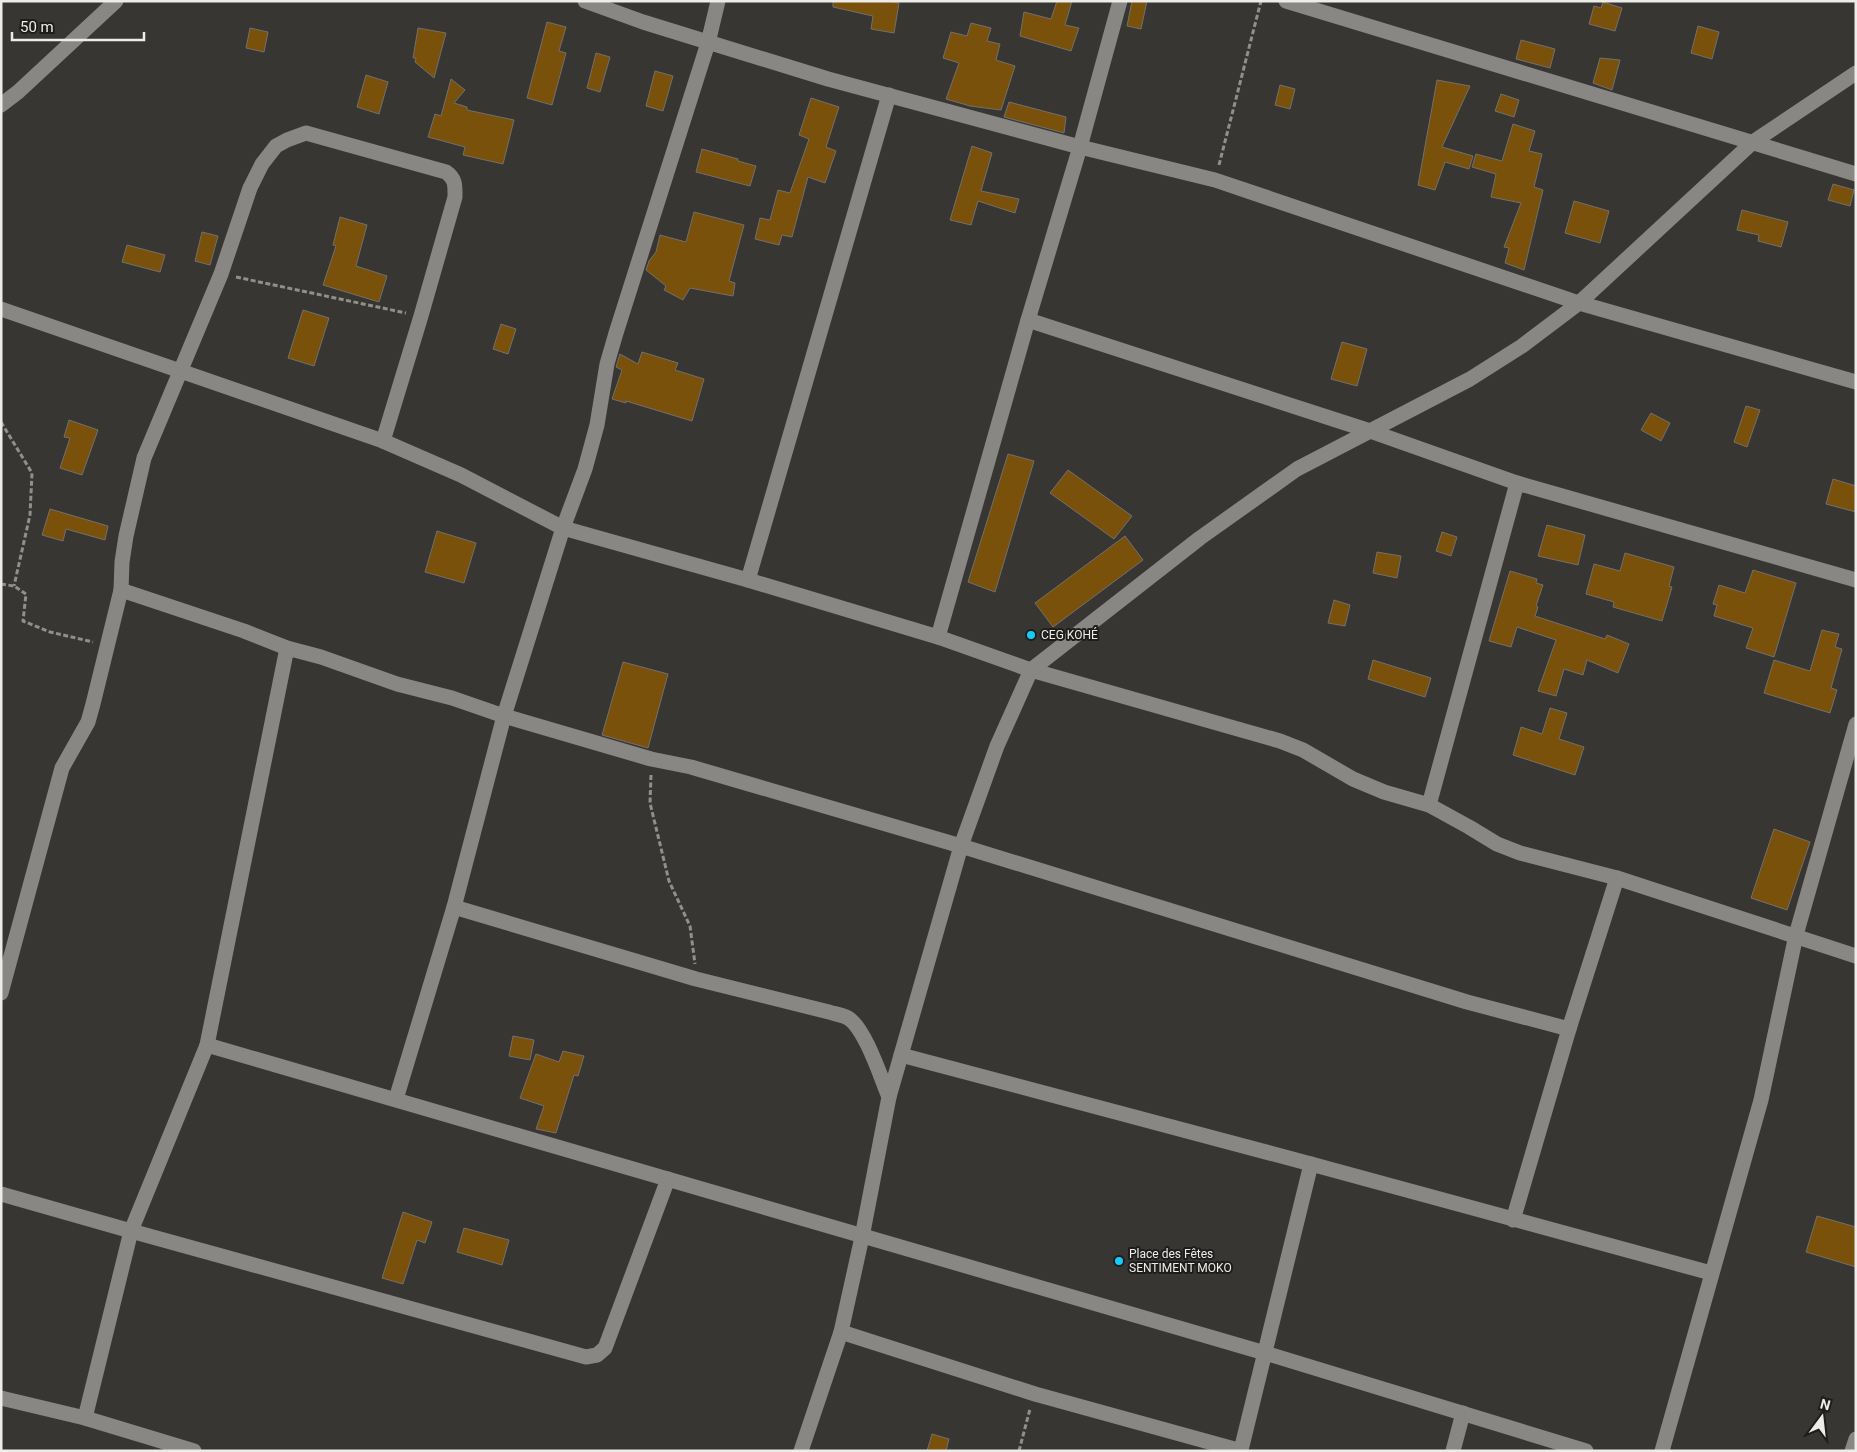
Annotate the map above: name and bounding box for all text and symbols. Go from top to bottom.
scale bar [12,10,145,42]
text: 50 m [20,18,54,36]
place label: CEG KOHÉ [1041,627,1098,642]
marker: CEG KOHÉ [1025,629,1037,641]
place label: Place des Fêtes SENTIMENT MOKO [1129,1247,1232,1275]
marker: Place des Fêtes SENTIMENT MOKO [1113,1255,1125,1267]
north arrow [1797,1392,1847,1442]
text: N [1819,1395,1832,1413]

